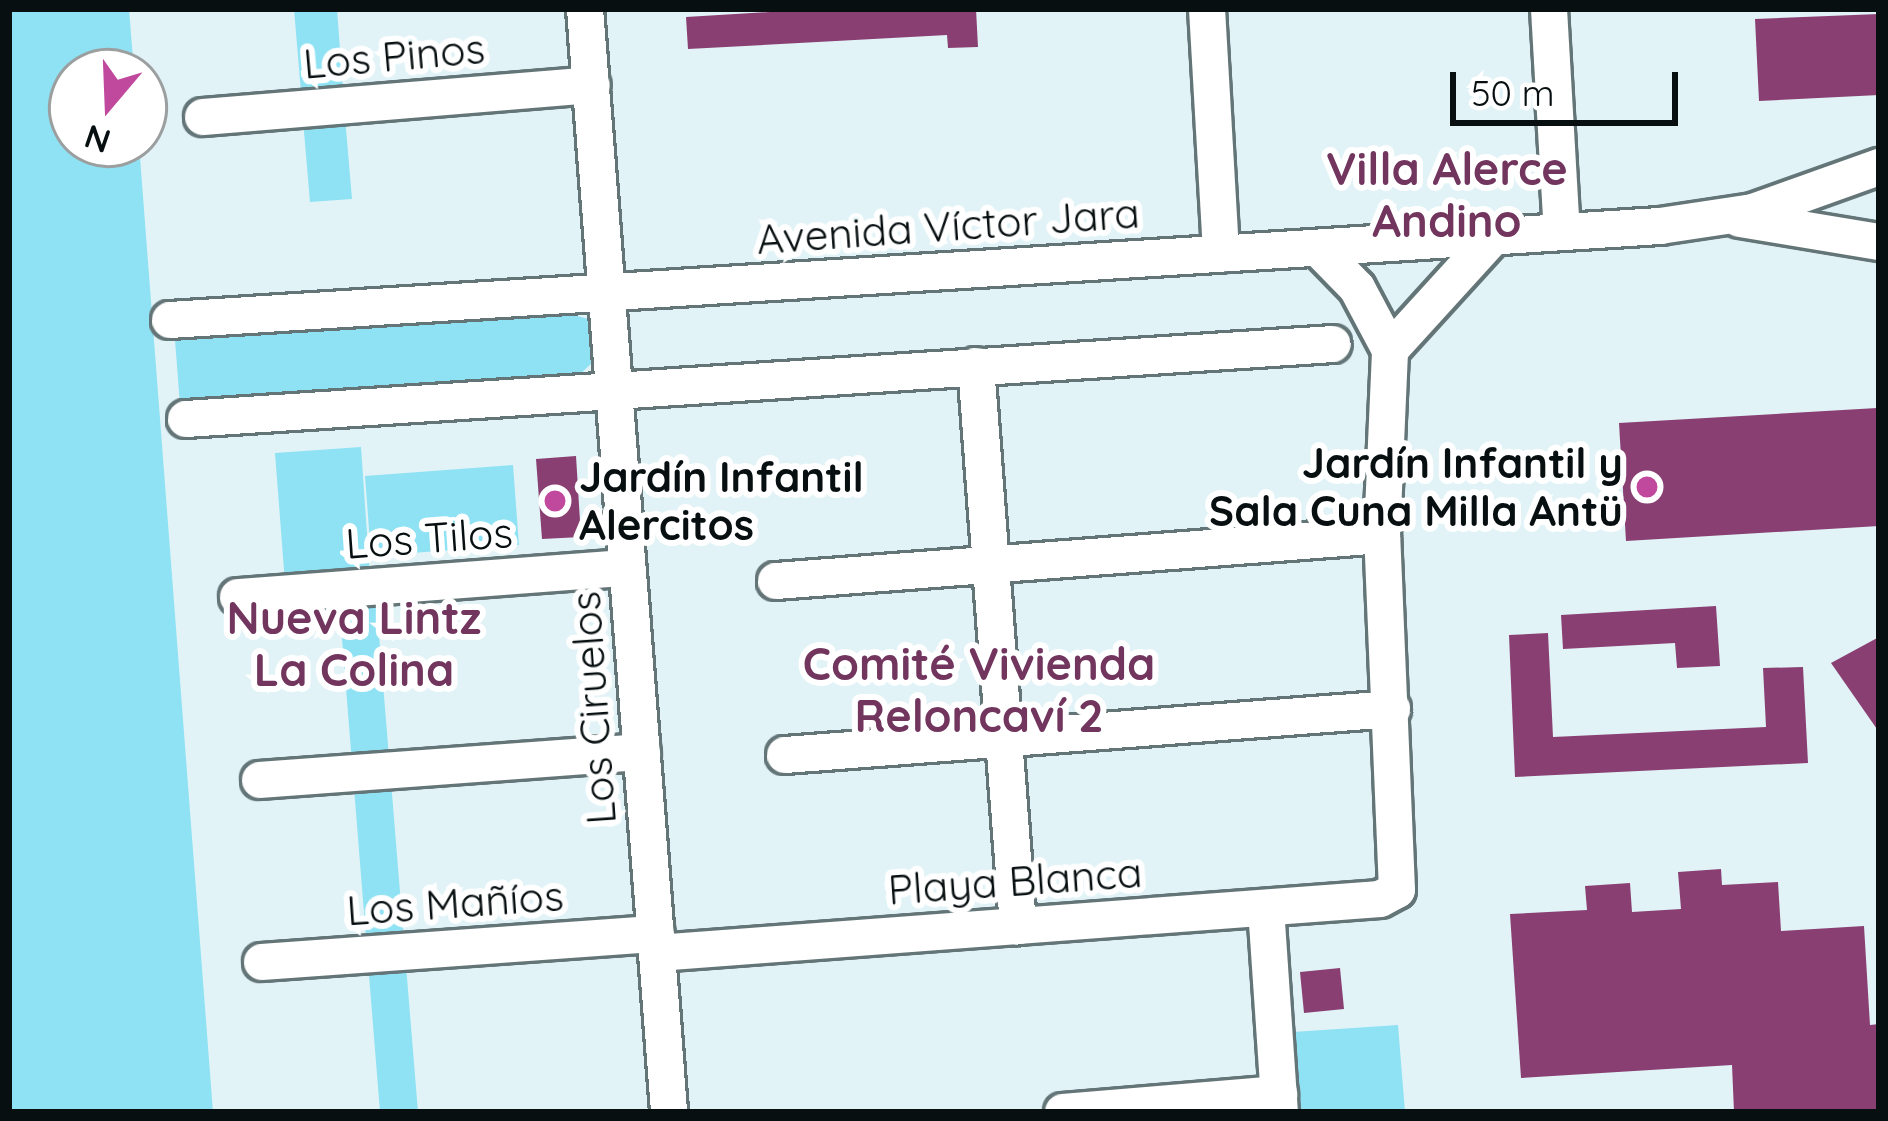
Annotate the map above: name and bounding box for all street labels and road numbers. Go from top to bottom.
street label: Los Pinos [301,23,487,89]
street label: Avenida Víctor Jara [755,187,1141,265]
street label: Los Tilos [344,507,514,569]
street label: Los Ciruelos [560,590,626,826]
street label: Playa Blanca [886,847,1144,915]
street label: Los Mañíos [345,870,565,936]

